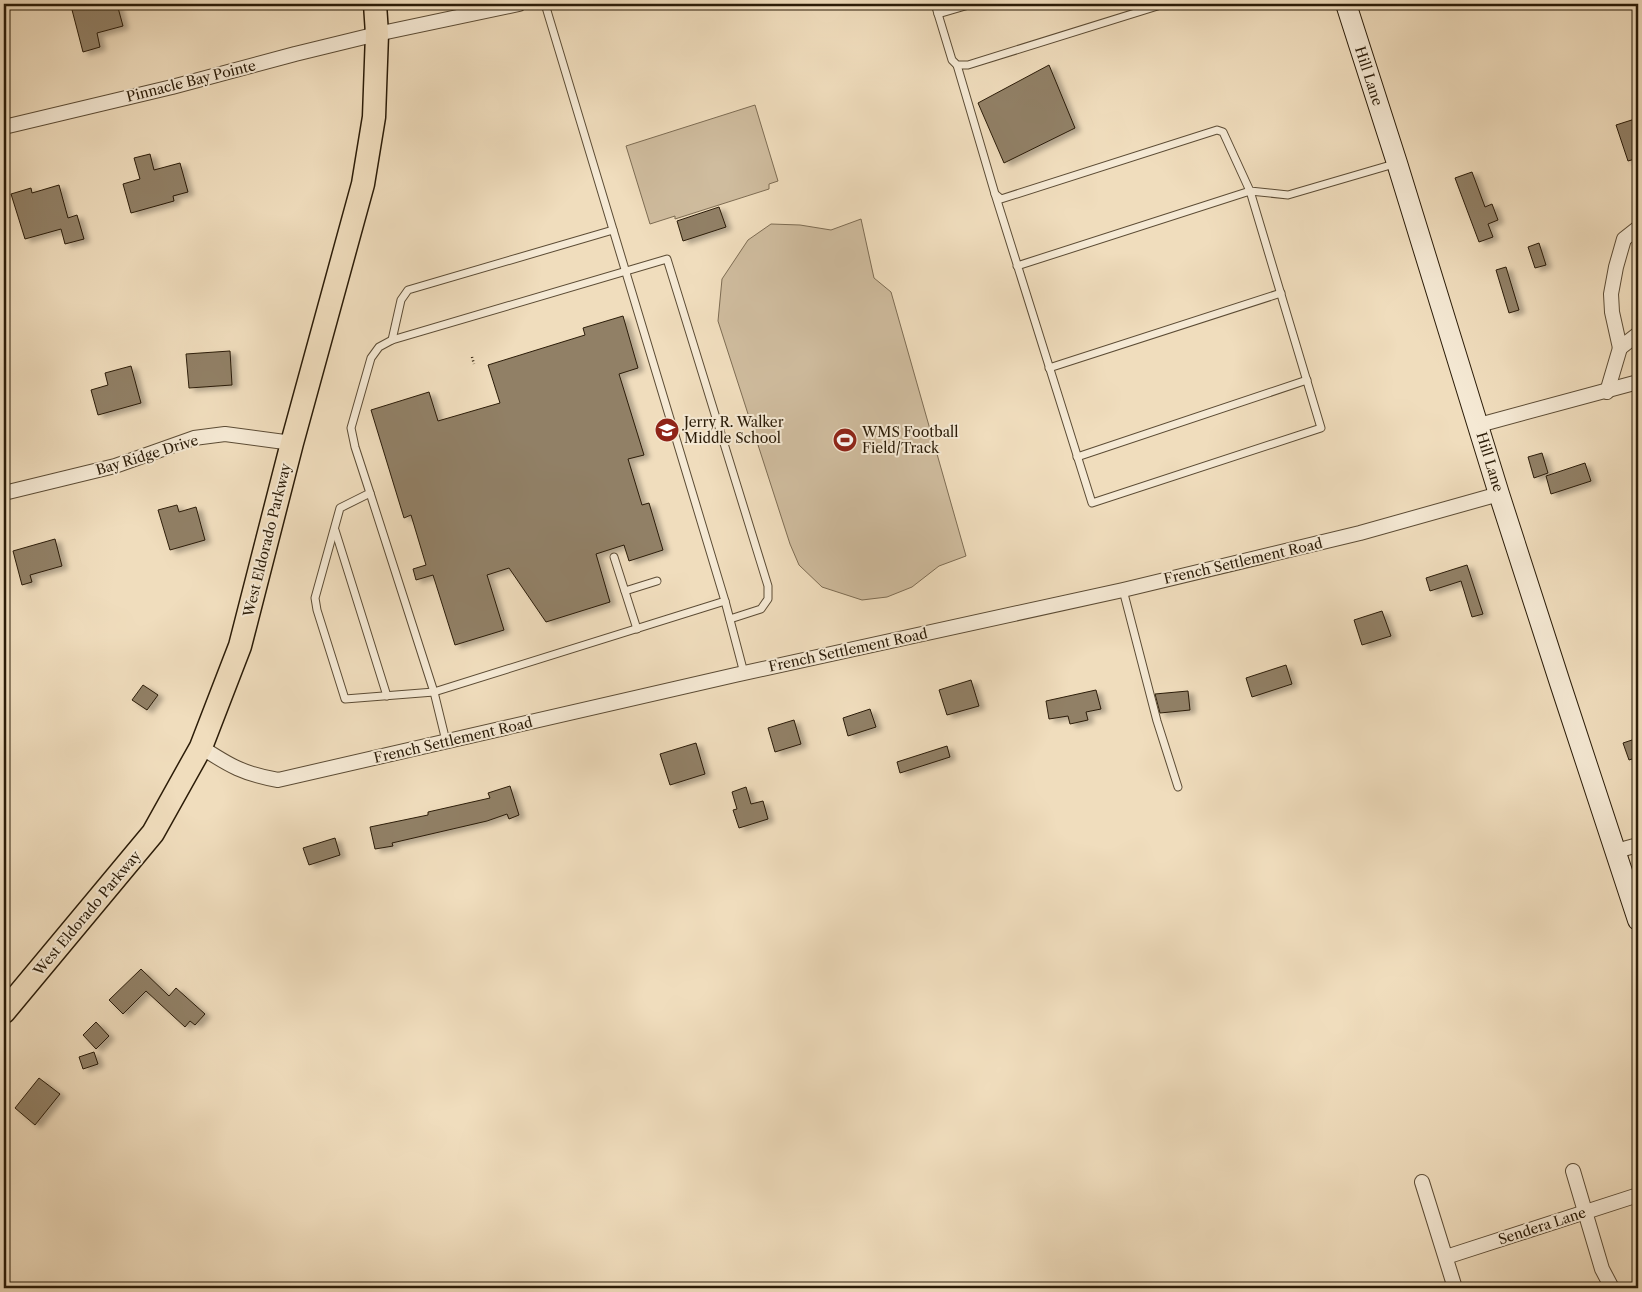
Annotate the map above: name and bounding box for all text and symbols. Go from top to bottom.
street label: Hill Lane [1351,44,1387,108]
street label: Pinnacle Bay Pointe [124,56,258,106]
place label: Jerry R. Walker Middle School [682,413,784,447]
school or university icon: Jerry R. Walker Middle School [654,417,680,443]
place label: WMS Football Field/Track [861,423,958,457]
sports icon: WMS Football Field/Track [832,427,858,453]
street label: Hill Lane [1472,430,1508,494]
street label: Bay Ridge Drive [94,431,201,479]
street label: West Eldorado Parkway [239,461,295,620]
street label: French Settlement Road [1162,534,1325,588]
street label: French Settlement Road [767,624,930,676]
street label: French Settlement Road [372,713,535,767]
street label: West Eldorado Parkway [29,847,145,980]
street label: Sendera Lane [1496,1203,1588,1249]

